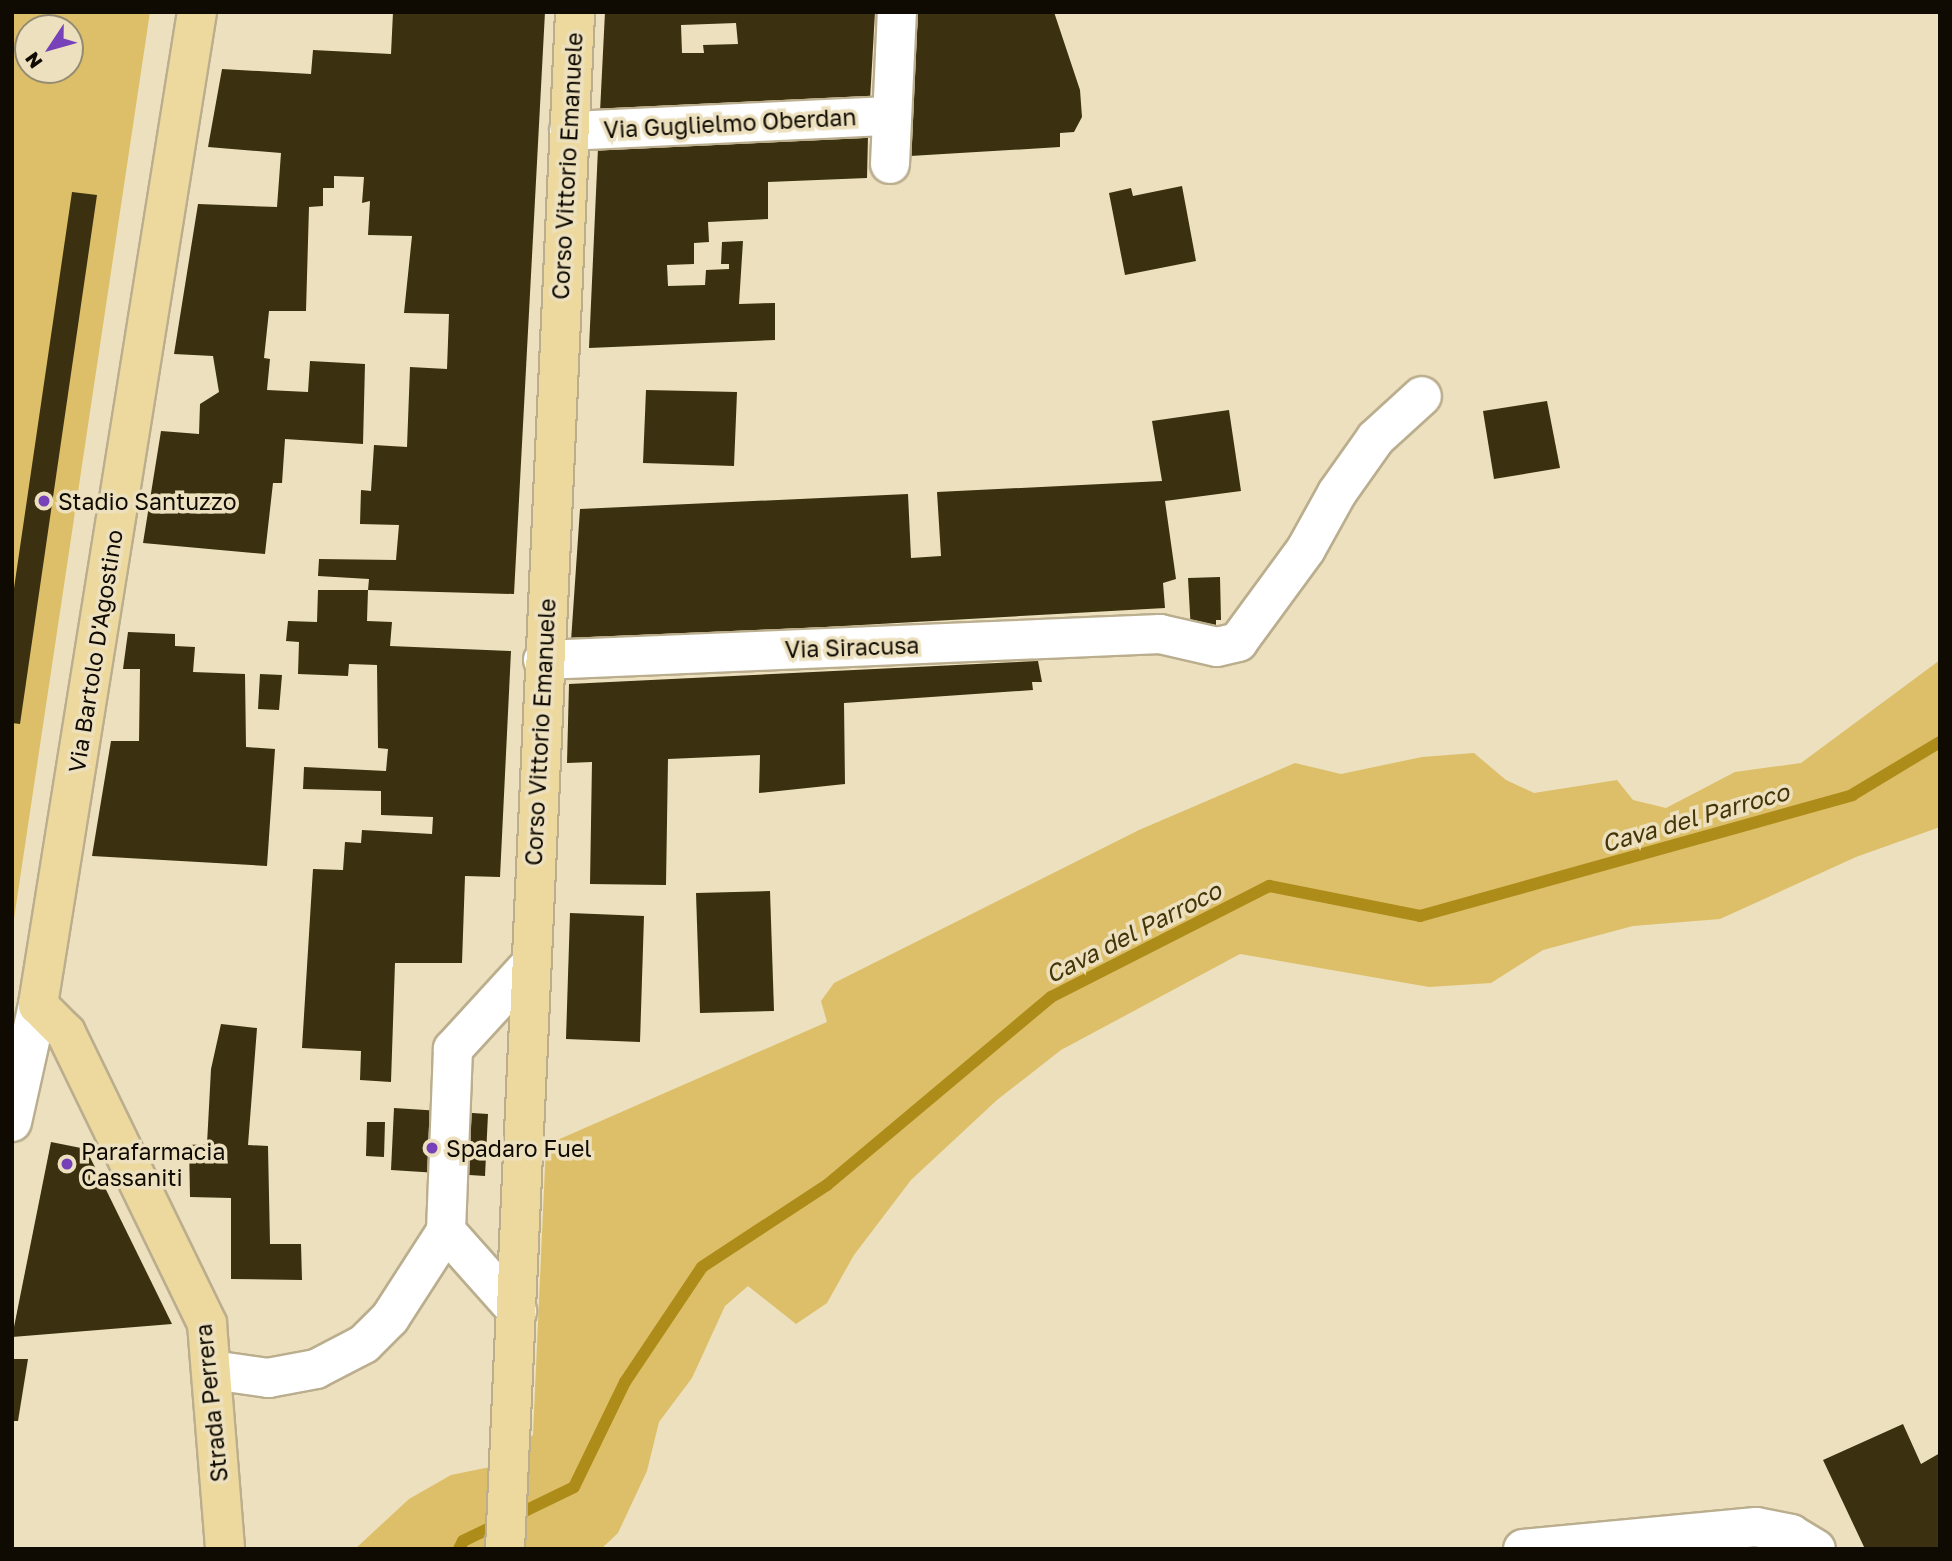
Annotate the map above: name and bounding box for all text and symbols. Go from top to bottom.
north arrow [14,14,84,84]
street label: Corso Vittorio Emanuele [546,32,588,300]
text: N [20,48,47,73]
street label: Via Guglielmo Oberdan [603,103,857,143]
place label: Stadio Santuzzo [58,487,237,515]
marker: Stadio Santuzzo [36,493,52,509]
street label: Via Bartolo D'Agostino [62,527,128,775]
street label: Corso Vittorio Emanuele [519,598,561,866]
street label: Via Siracusa [784,631,920,663]
water label: Cava del Parroco [1598,776,1792,858]
water label: Cava del Parroco [1040,875,1226,989]
place label: Spadaro Fuel [446,1134,592,1162]
place label: Parafarmacia Cassaniti [81,1137,226,1191]
marker: Spadaro Fuel [424,1140,440,1156]
marker: Parafarmacia Cassaniti [59,1156,75,1172]
street label: Strada Perrera [189,1322,233,1484]

